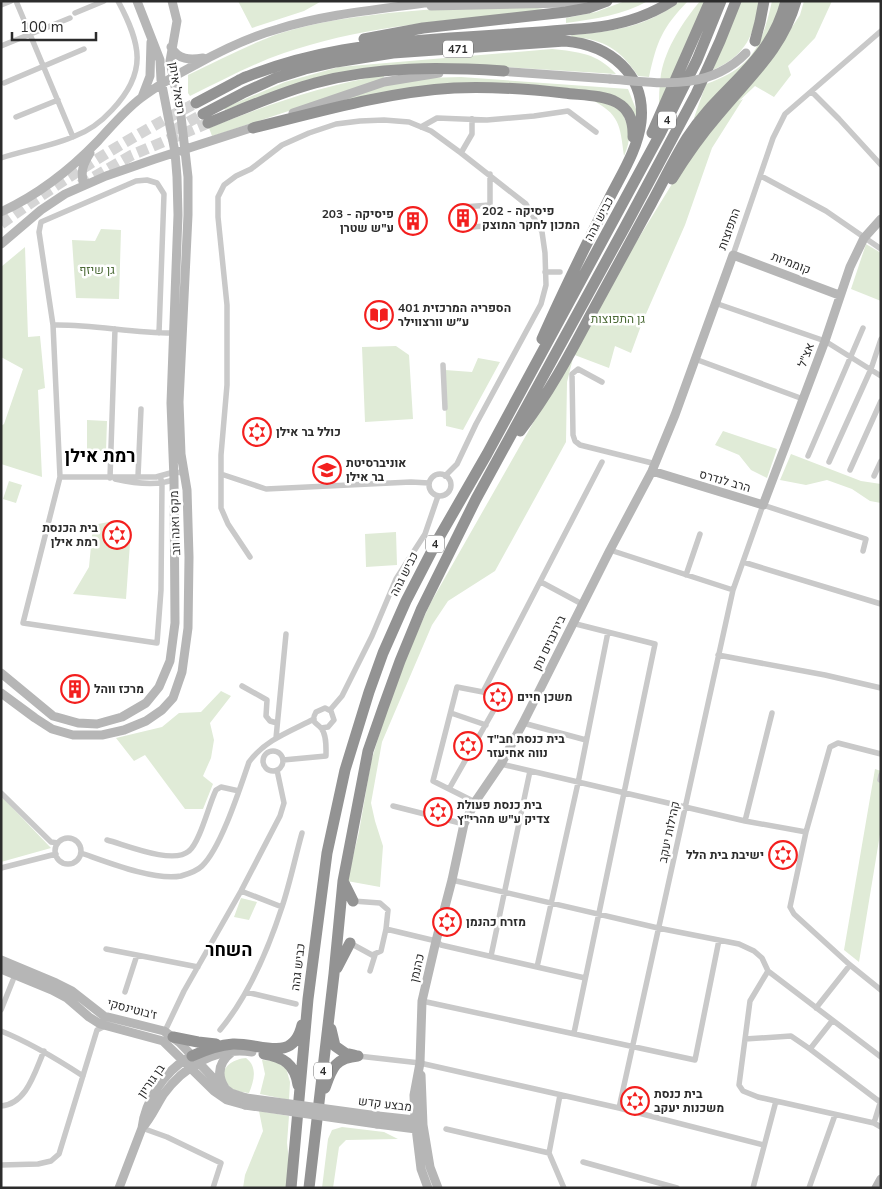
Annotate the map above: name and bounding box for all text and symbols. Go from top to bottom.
scale bar [12,10,96,42]
text: 100 m [20,17,64,37]
road number: 471 [443,41,473,58]
street label: רפאל איתן [165,61,189,115]
road number: 4 [658,112,676,128]
street label: כביש גהה [581,194,617,244]
building icon: 202 - פיסיקה המכון לחקר המוצק [448,203,478,233]
place label: 202 - פיסיקה המכון לחקר המוצק [482,203,580,233]
place label: 203 - פיסיקה ע"ש שטרן [322,206,394,236]
building icon: 203 - פיסיקה ע"ש שטרן [398,206,428,236]
street label: התפוצות [714,206,744,252]
street label: קוממיות [769,248,813,278]
park label: גן שיזף [79,262,115,278]
library icon: 401 הספריה המרכזית ע״ש וורצווילר [364,300,394,330]
place label: 401 הספריה המרכזית ע״ש וורצווילר [398,300,511,330]
park label: גן התפוצות [591,311,646,327]
street label: אצ"ל [794,340,818,370]
synagogue icon: כולל בר אילן [242,417,272,447]
place label: כולל בר אילן [276,424,341,440]
district label: רמת אילן [65,444,135,468]
school or university icon: אוניברסיטת בר אילן [312,455,342,485]
place label: אוניברסיטת בר אילן [346,455,406,485]
street label: הרב לנדרס [697,466,753,496]
street label: מקס ואנה ווב [166,490,184,556]
place label: בית הכנסת רמת אילן [42,520,98,550]
synagogue icon: בית הכנסת רמת אילן [102,520,132,550]
road number: 4 [426,536,444,552]
street label: כביש גהה [386,549,422,599]
street label: בירנבוים נתן [529,612,570,673]
building icon: מרכז ווהל [60,674,90,704]
place label: מרכז ווהל [94,681,144,697]
synagogue icon: משכן חיים [483,682,513,712]
place label: משכן חיים [517,689,573,705]
synagogue icon: בית כנסת חב"ד נווה אחיעזר [453,731,483,761]
place label: בית כנסת חב"ד נווה אחיעזר [487,731,565,761]
synagogue icon: בית כנסת פעולת צדיק ע"ש מהרי"ץ [423,797,453,827]
place label: בית כנסת פעולת צדיק ע"ש מהרי"ץ [457,797,550,827]
street label: קהילות יעקב [655,800,683,864]
synagogue icon: ישיבת בית הלל [768,840,798,870]
place label: ישיבת בית הלל [686,847,764,863]
synagogue icon: מזרח כהנמן [432,907,462,937]
place label: מזרח כהנמן [466,914,526,930]
district label: השחר [206,938,252,962]
street label: כביש גהה [287,942,309,992]
street label: כהנמן [406,952,428,984]
street label: ז'בוטינסקי [105,995,159,1023]
street label: בן גוריון [134,1060,169,1101]
road number: 4 [314,1062,332,1080]
synagogue icon: בית כנסת משכנות יעקב [620,1086,650,1116]
place label: בית כנסת משכנות יעקב [654,1086,724,1116]
street label: מבצע קדש [357,1093,413,1115]

